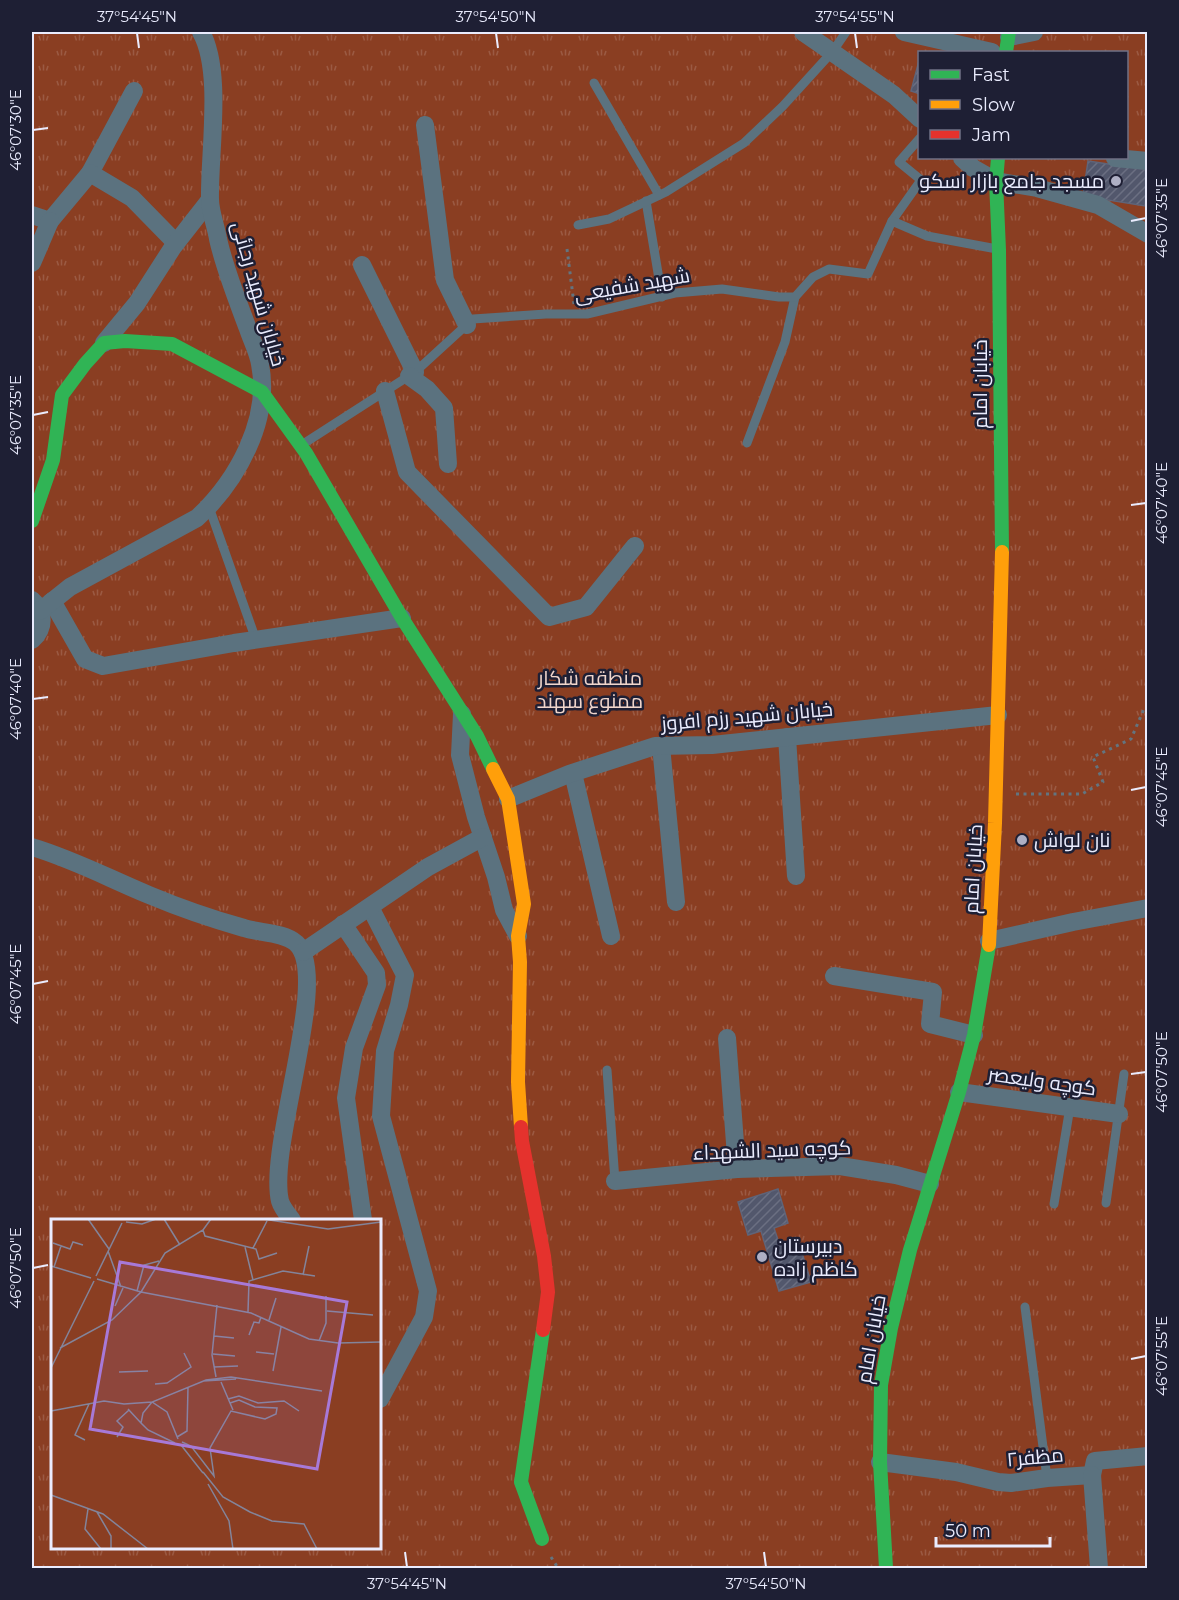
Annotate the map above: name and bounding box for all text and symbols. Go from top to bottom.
text: 37°54'45"N [97,7,177,26]
text: 37°54'50"N [456,7,537,26]
text: 37°54'55"N [815,7,895,26]
legend [918,51,1128,159]
text: Fast [972,64,1010,86]
text: 46°07'30"E [6,89,25,171]
text: Slow [972,94,1015,116]
text: Jam [971,124,1011,146]
place label: مسجد جامع بازار اسکو [919,169,1104,195]
marker: مسجد جامع بازار اسکو [1109,174,1123,188]
text: 46°07'35"E [1152,178,1171,258]
street label: خیابان شهید رجائی [226,219,291,369]
street label: شهید شفیعی [572,263,692,308]
street label: خیابان امام [968,339,994,429]
text: 46°07'35"E [6,375,25,455]
text: 46°07'40"E [1152,462,1171,544]
text: 46°07'40"E [6,658,25,740]
park label: منطقه شکار ممنوع سهند [537,666,643,715]
street label: خیابان شهید رزم افروز [659,697,834,738]
text: 46°07'45"E [1152,747,1171,827]
street label: خیابان امام [959,824,989,914]
place label: نان لواش [1034,828,1110,853]
marker: نان لواش [1015,833,1029,847]
text: 46°07'45"E [6,944,25,1024]
text: 46°07'50"E [1152,1031,1171,1113]
street label: کوچه ولیعصر [985,1061,1098,1101]
street label: کوچه سید الشهداء [692,1135,852,1166]
inset map [51,1219,381,1549]
text: 46°07'50"E [6,1227,25,1309]
place label: دبیرستان کاظم زاده [774,1234,858,1283]
marker: دبیرستان کاظم زاده [755,1250,769,1264]
street label: خیابان امام [851,1293,893,1385]
text: 46°07'55"E [1152,1316,1171,1396]
street label: مظفر۲ [1005,1443,1065,1471]
scale bar [936,1510,1050,1548]
text: 50 m [945,1520,991,1542]
text: 37°54'45"N [367,1574,447,1593]
text: 37°54'50"N [726,1574,807,1593]

